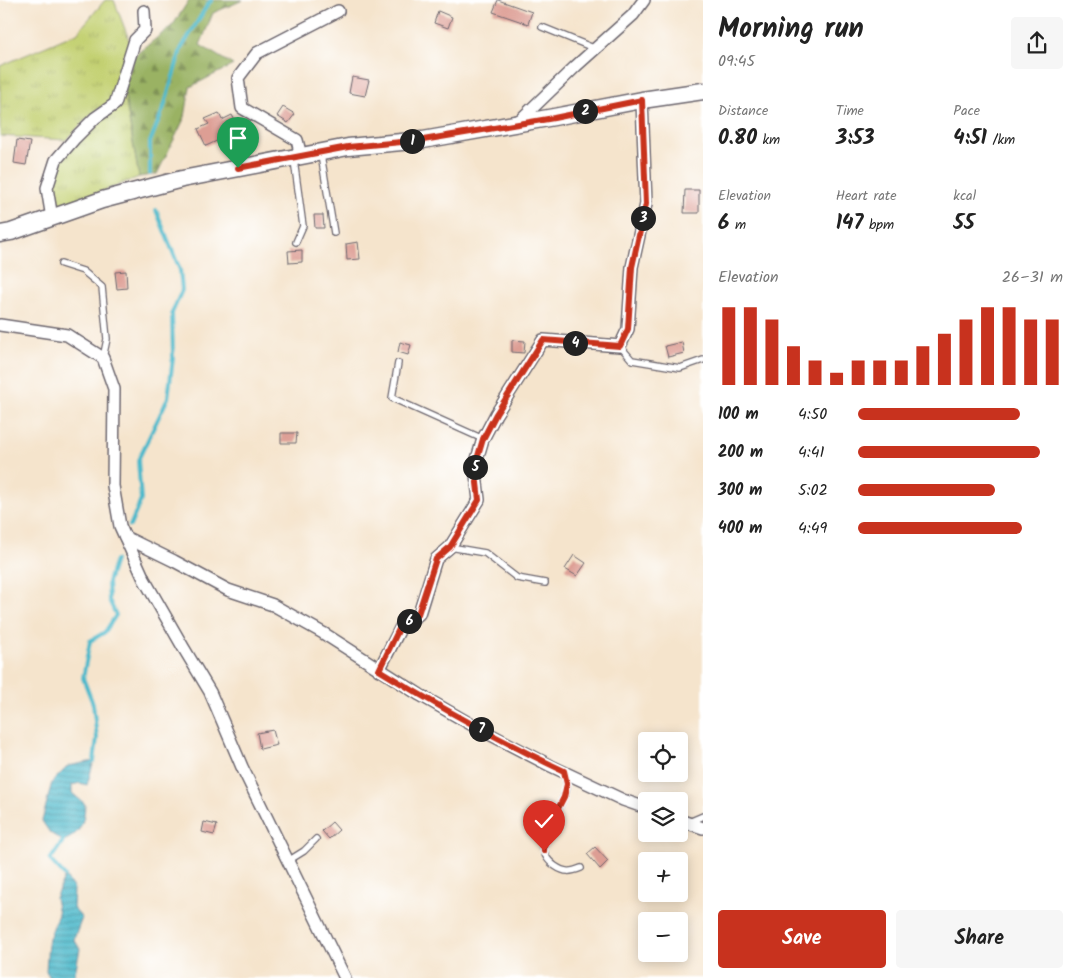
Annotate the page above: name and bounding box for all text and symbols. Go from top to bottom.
text: Morning run [718,7,864,52]
button: share [1011,17,1063,69]
text: 09:45 [718,49,755,74]
pin: 2 [572,98,598,124]
text: 2 [581,100,590,122]
text: Distance [718,100,768,122]
text: Time [836,100,864,122]
text: Pace [953,100,980,122]
pin [217,117,259,168]
text: 0.80 [718,122,757,155]
text: 3:53 [836,122,874,155]
text: 4:51 [953,122,987,155]
icon: arrive [224,124,252,152]
pin: 1 [400,128,424,154]
text: km [757,129,780,151]
text: /km [987,129,1015,151]
text: 1 [410,130,415,152]
text: Elevation [718,185,771,207]
text: Heart rate [836,185,897,207]
text: kcal [953,185,976,207]
pin: 3 [630,206,656,230]
text: 3 [640,207,647,229]
text: 6 [718,207,729,240]
text: 147 [836,207,863,240]
text: 55 [953,207,975,240]
text: m [729,214,746,236]
text: bpm [863,214,894,236]
text: Elevation [718,265,779,290]
text: 26–31 m [1002,265,1063,290]
pin: 4 [562,330,588,356]
text: 4 [572,332,579,354]
text: 100 m [718,402,759,427]
text: 4:50 [798,402,827,427]
text: 200 m [718,440,763,465]
text: 4:41 [798,440,825,465]
pin: 5 [462,454,488,480]
text: 5 [472,456,479,478]
text: 300 m [718,478,762,503]
text: 5:02 [798,478,828,503]
text: 400 m [718,516,762,541]
text: 4:49 [798,516,827,541]
pin: 6 [396,608,422,634]
text: 6 [406,610,413,632]
pin: 7 [468,716,494,742]
text: 7 [478,718,485,740]
map controls [638,732,688,962]
button: locate [638,732,688,782]
button: layers [638,792,688,842]
pin [523,800,565,851]
icon: check [530,807,558,835]
button: + [638,852,688,902]
button: Save [718,910,886,968]
button: Share [896,910,1063,968]
button: − [638,912,688,962]

